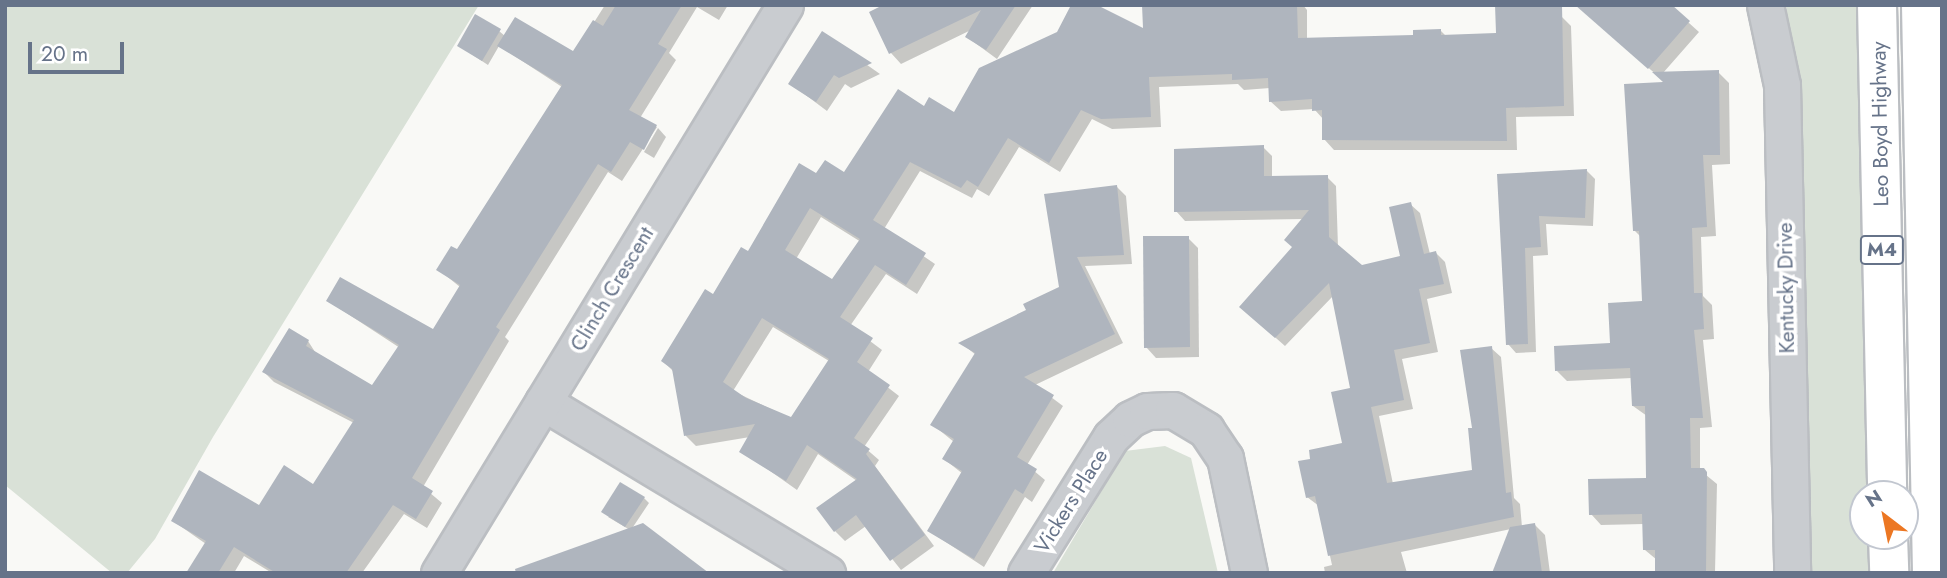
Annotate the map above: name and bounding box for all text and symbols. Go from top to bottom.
scale bar [32,28,128,72]
text: 20 m [41,39,88,69]
street label: Leo Boyd Highway [1866,41,1894,207]
street label: Clinch Crescent [565,222,659,356]
street label: Kentucky Drive [1772,222,1800,354]
road number: M4 [1859,234,1905,266]
street label: Vickers Place [1029,444,1113,558]
north arrow [1849,480,1919,550]
text: N [1860,483,1887,514]

